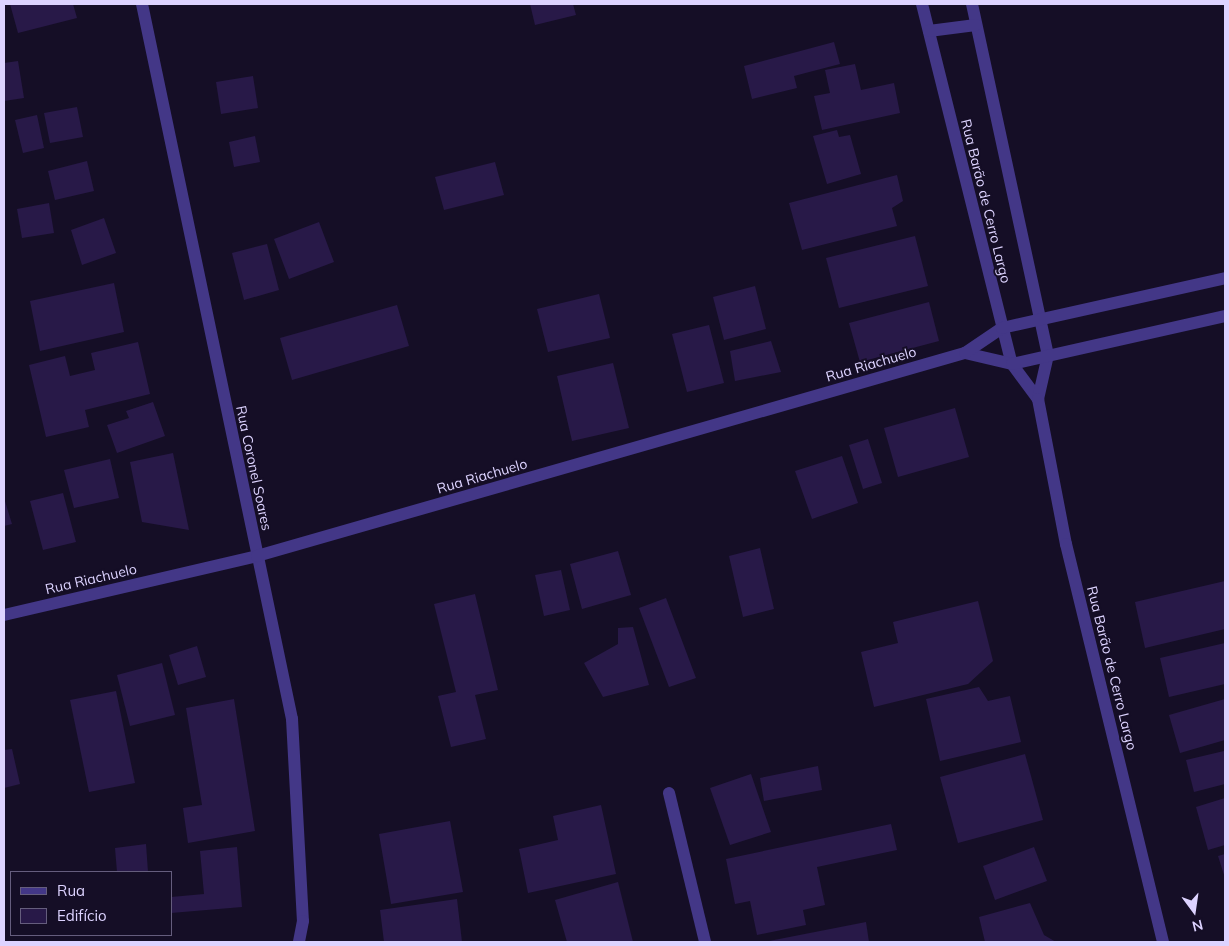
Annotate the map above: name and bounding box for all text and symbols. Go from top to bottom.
street label: Rua Barão de Cerro Largo [957,117,1015,285]
street label: Rua Riachuelo [824,343,918,385]
street label: Rua Coronel Soares [233,404,275,532]
street label: Rua Riachuelo [435,455,529,497]
street label: Rua Riachuelo [44,560,138,598]
street label: Rua Barão de Cerro Largo [1083,584,1141,752]
legend [10,871,172,936]
text: Rua [57,881,85,900]
north arrow [1169,886,1219,936]
text: Edifício [57,906,107,925]
text: N [1190,916,1205,936]

